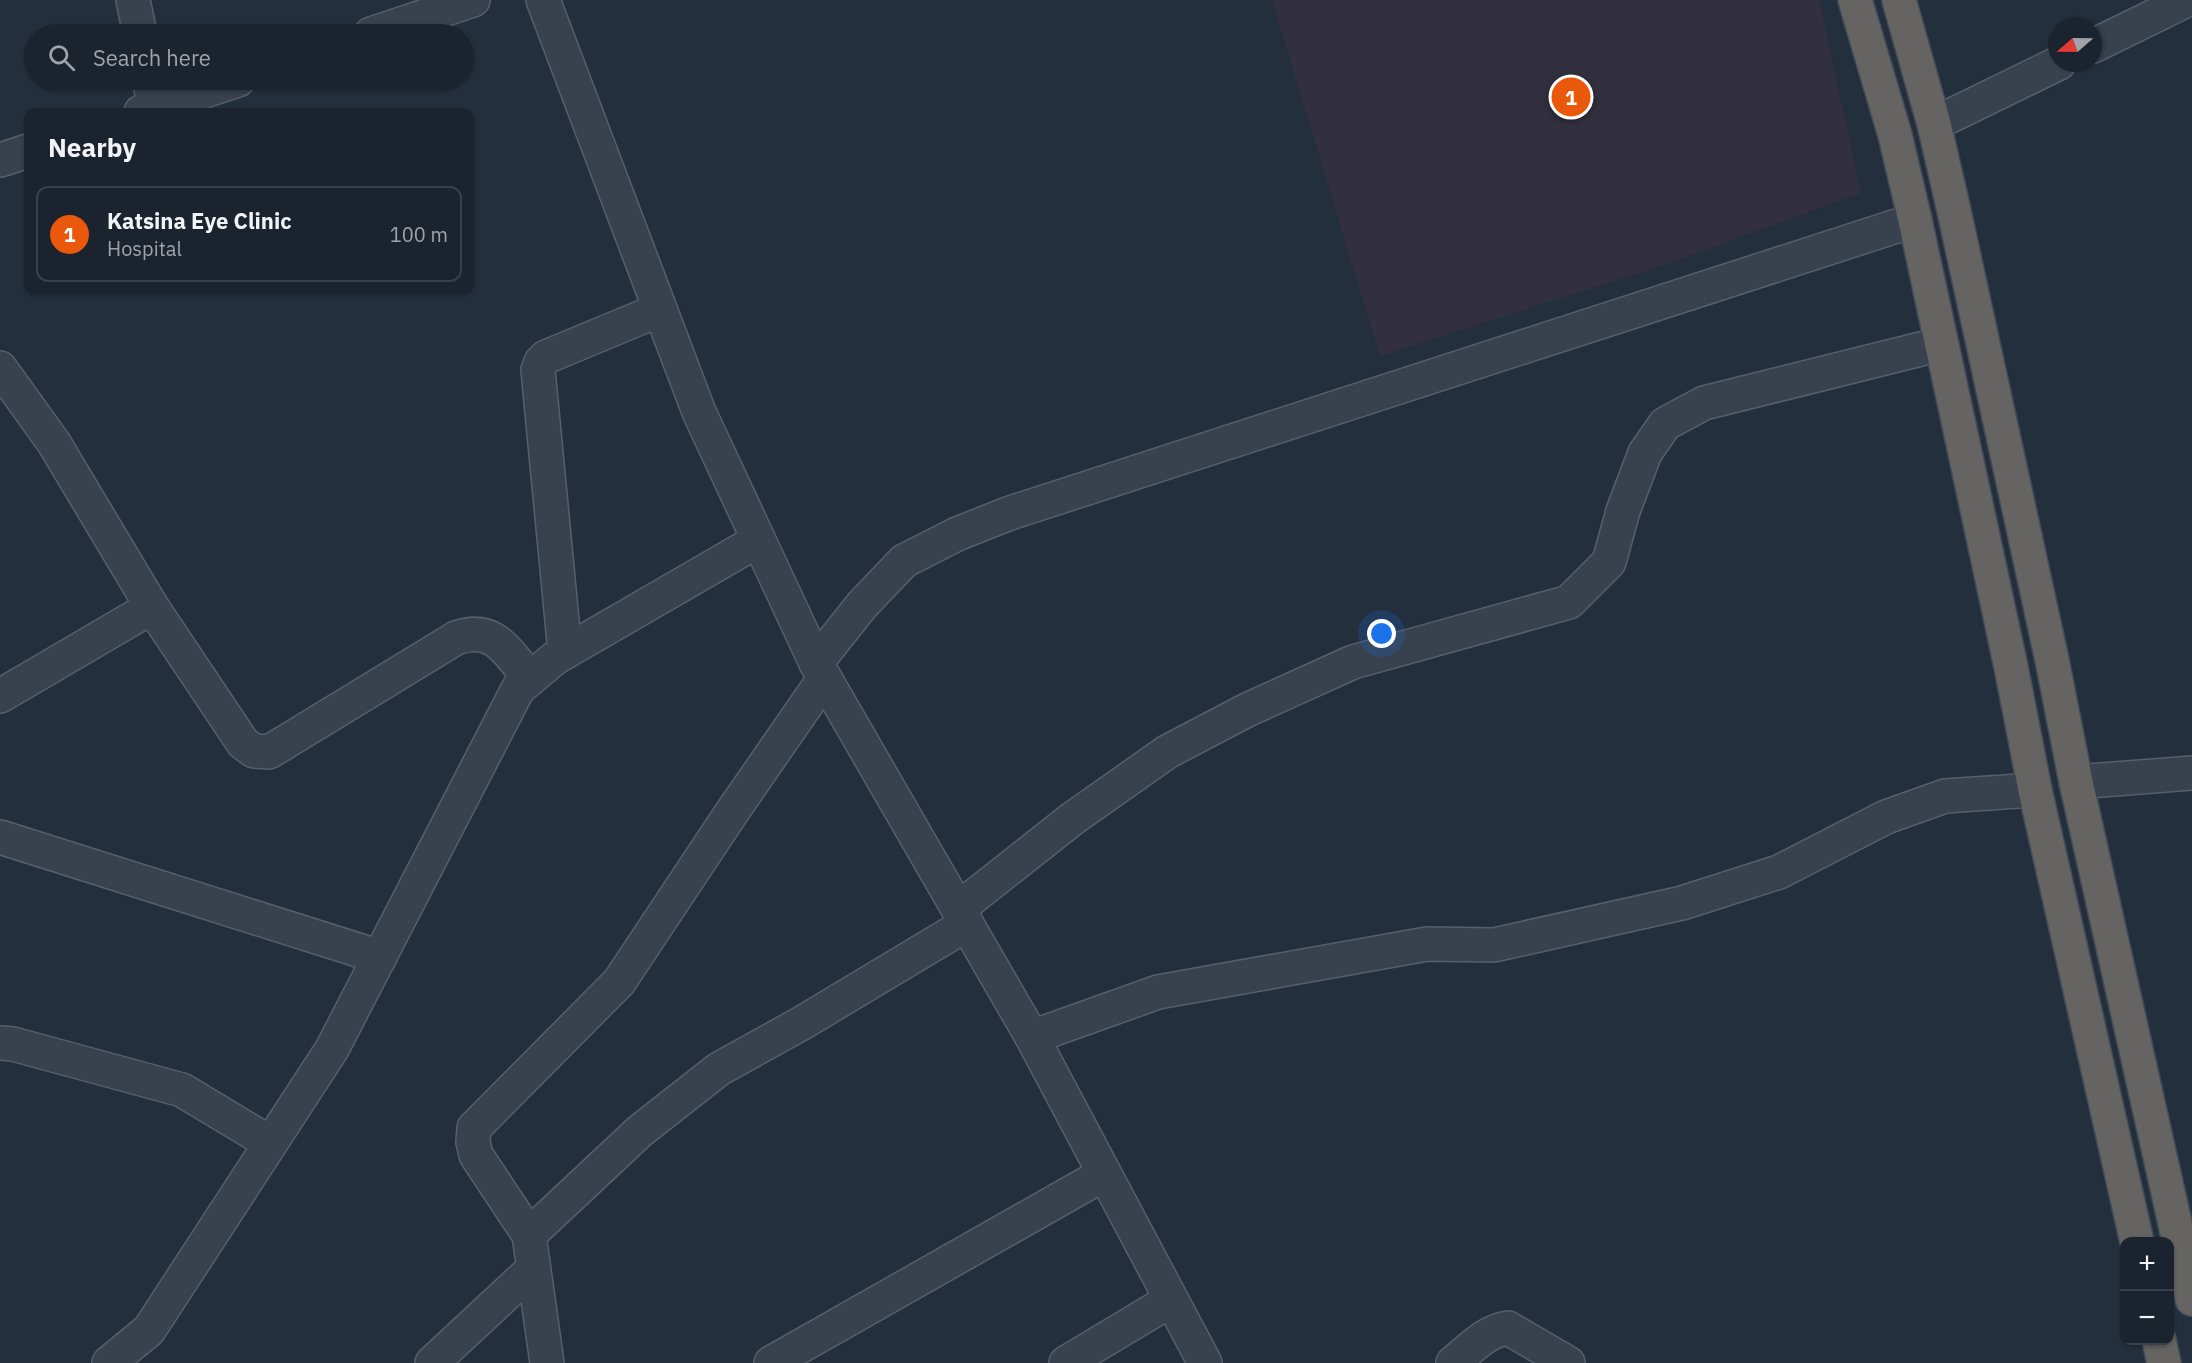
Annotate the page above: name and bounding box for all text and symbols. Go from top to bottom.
north arrow [2048,18,2102,72]
search box [24,24,474,90]
icon: search [45,41,78,74]
text: Search here [93,43,211,72]
pin: 1 [1552,74,1590,120]
text: Nearby [48,130,136,164]
text: Katsina Eye Clinic [107,206,292,235]
text: 1 [64,221,76,248]
text: 100 m [390,221,448,248]
text: Hospital [107,235,182,262]
your location [1367,619,1396,648]
map controls [2120,1237,2174,1345]
button: + [2120,1237,2174,1291]
button: − [2120,1291,2174,1345]

